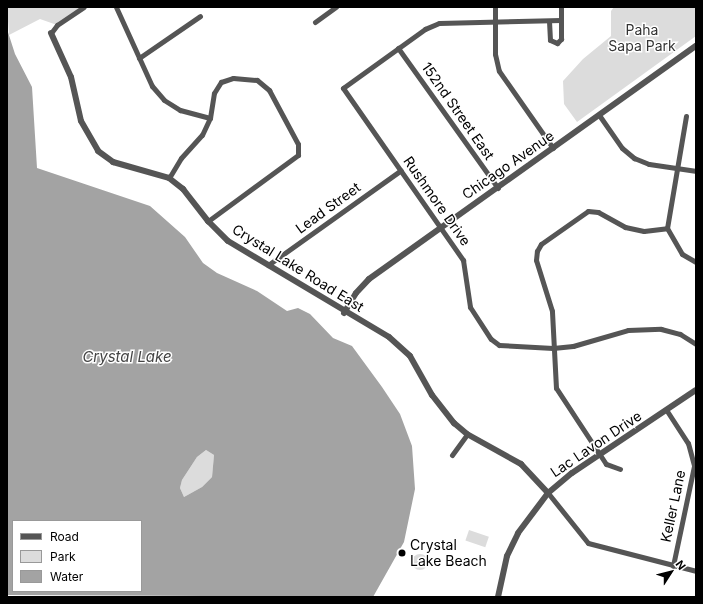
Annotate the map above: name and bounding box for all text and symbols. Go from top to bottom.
park label: Paha Sapa Park [608,22,676,54]
street label: 152nd Street East [418,59,498,163]
street label: Chicago Avenue [459,127,557,203]
street label: Rushmore Drive [400,153,474,249]
street label: Lead Street [292,179,364,237]
street label: Crystal Lake Road East [229,221,367,315]
water label: Crystal Lake [82,348,172,366]
street label: Lac Lavon Drive [547,407,645,481]
street label: Keller Lane [657,468,689,544]
legend [12,520,142,592]
text: Road [50,529,79,544]
place label: Crystal Lake Beach [410,537,487,570]
marker: Crystal Lake Beach [397,548,407,558]
text: Park [50,549,76,564]
north arrow [651,552,691,592]
text: N [673,557,689,572]
text: Water [50,569,83,584]

